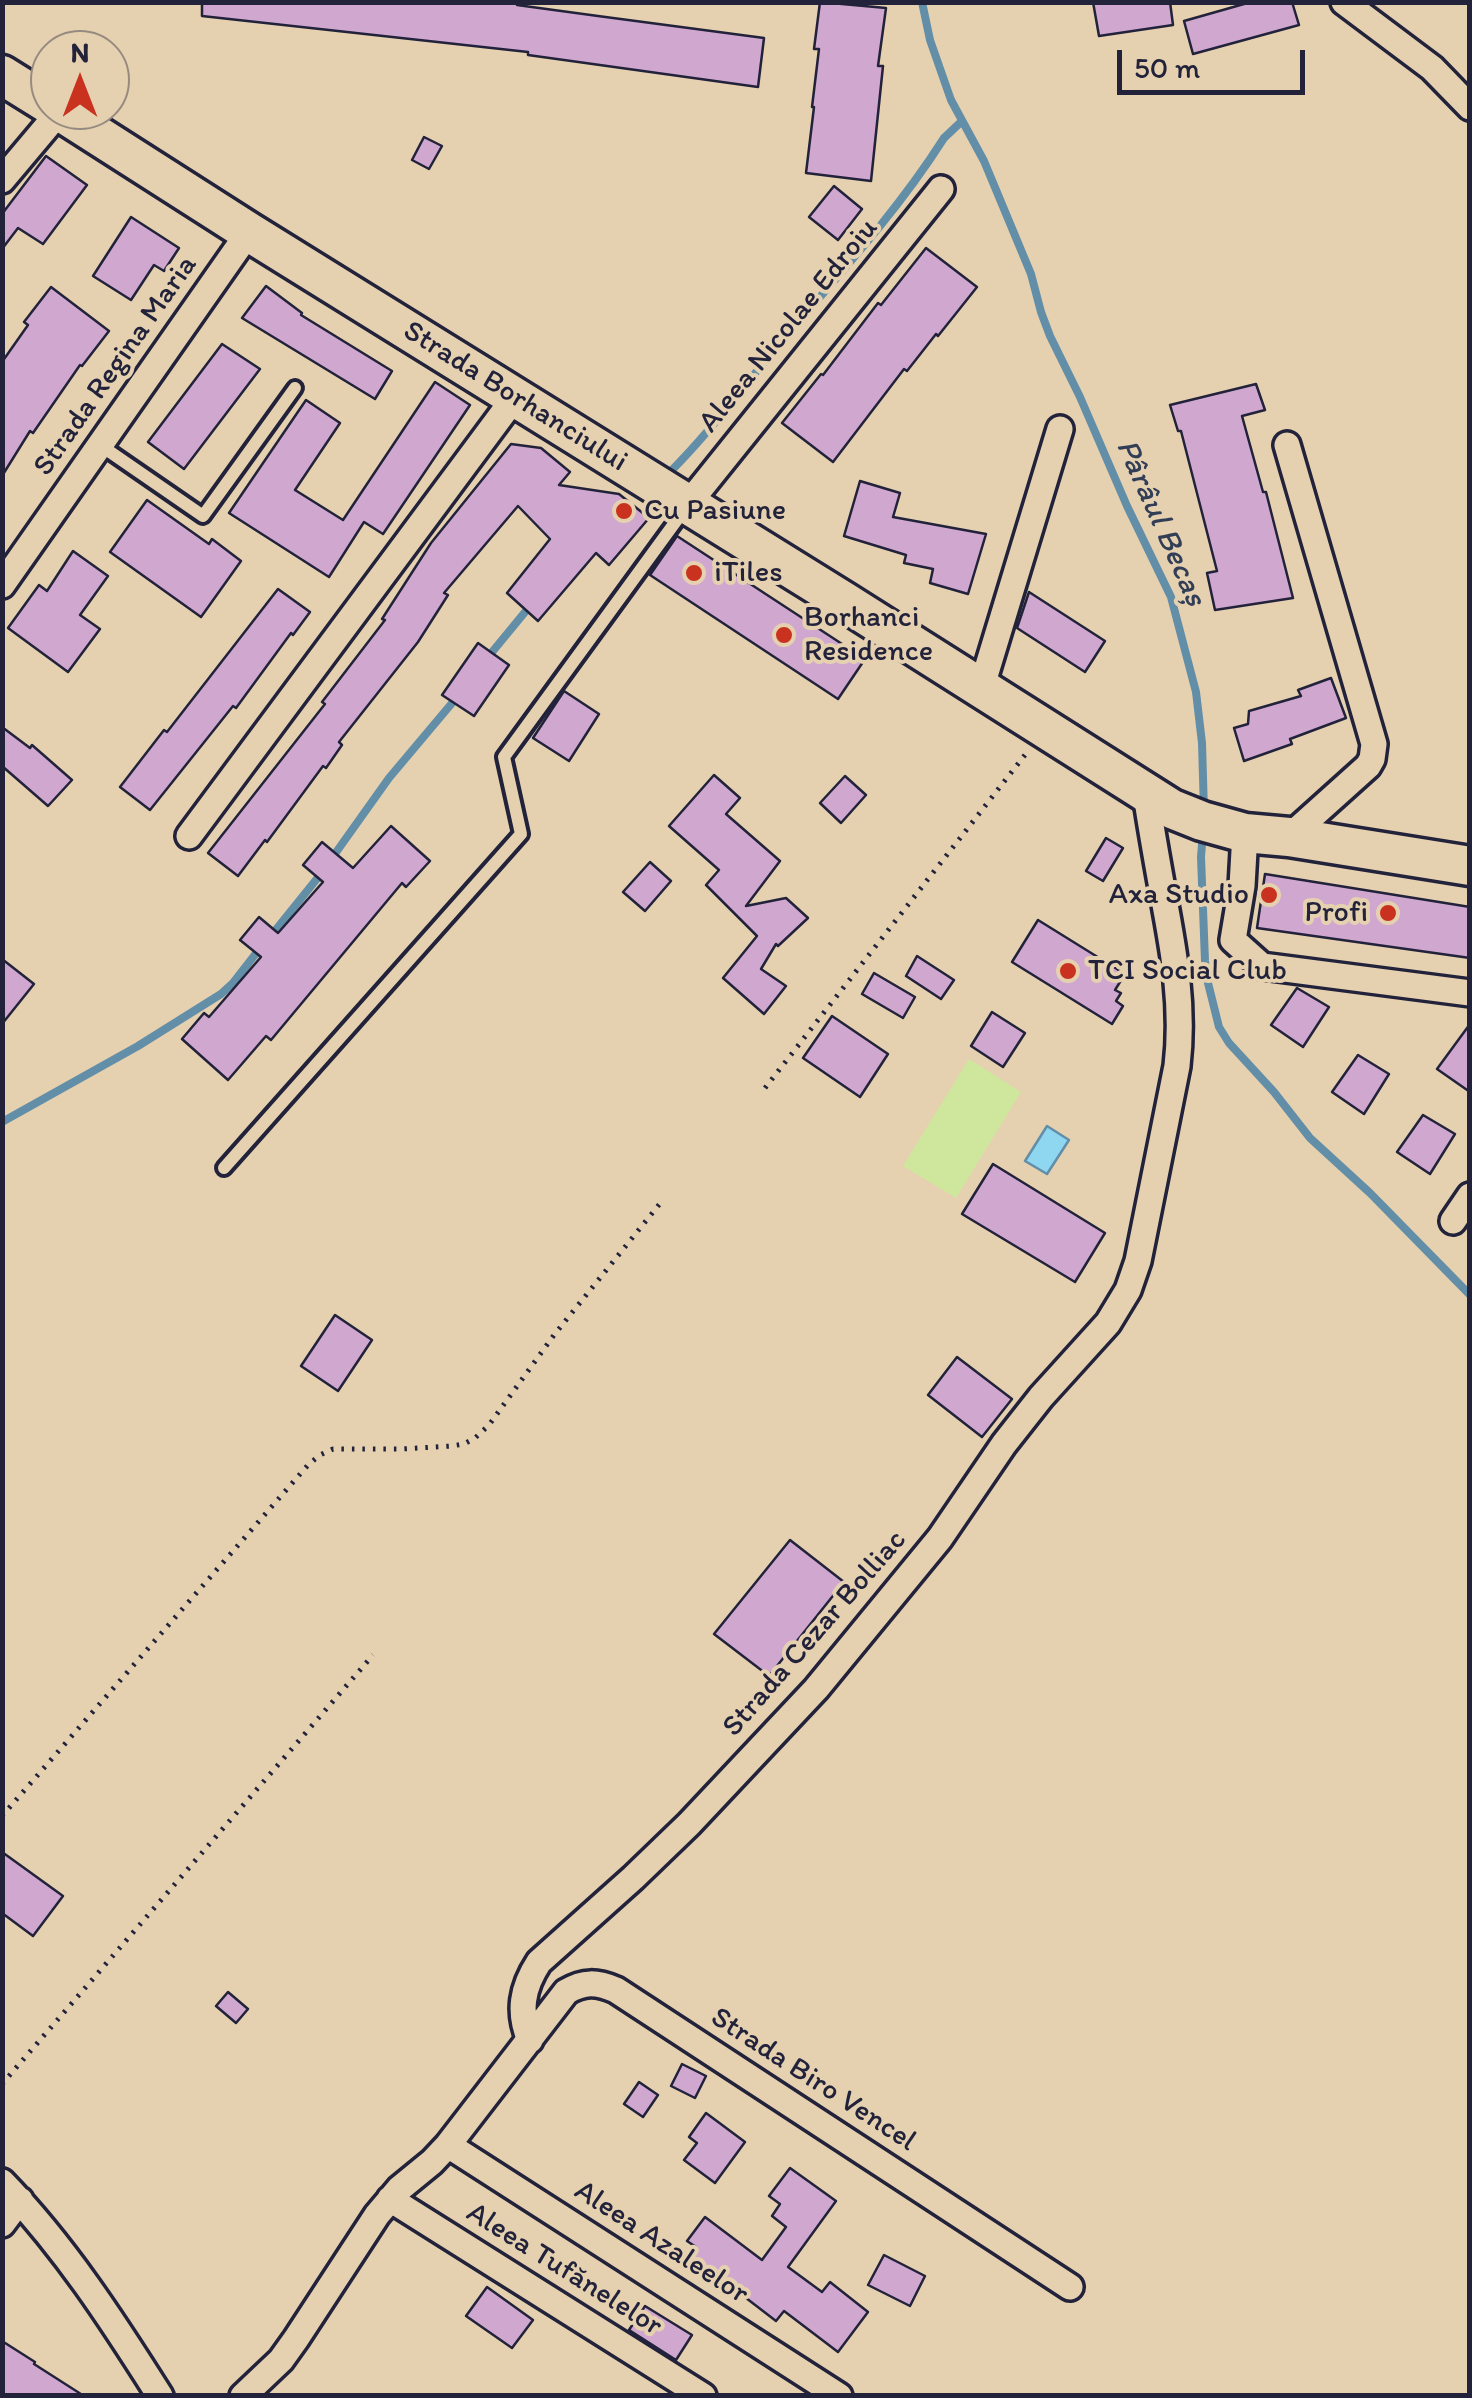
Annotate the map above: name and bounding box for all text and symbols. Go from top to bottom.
north arrow [30,30,130,130]
scale bar [1122,30,1310,92]
text: N [71,35,89,69]
text: 50 m [1134,49,1200,86]
street label: Aleea Nicolae Edroiu [692,212,886,440]
street label: Strada Regina Maria [26,249,206,483]
street label: Strada Borhanciului [396,314,634,480]
water label: Pârâul Becaș [1106,434,1214,612]
place label: Cu Pasiune [644,493,786,529]
marker: Cu Pasiune [613,500,635,522]
place label: iTiles [714,555,782,591]
marker: iTiles [683,562,705,584]
place label: Borhanci Residence [804,600,933,670]
marker: Borhanci Residence [773,624,795,646]
place label: Axa Studio [1109,877,1249,913]
marker: Axa Studio [1258,884,1280,906]
place label: Profi [1305,895,1368,931]
marker: Profi [1377,902,1399,924]
place label: TCI Social Club [1088,953,1287,989]
marker: TCI Social Club [1057,960,1079,982]
street label: Strada Cezar Bolliac [715,1523,915,1745]
street label: Strada Biro Vencel [703,2000,923,2160]
street label: Aleea Azaleelor [567,2173,755,2313]
street label: Aleea Tufănelelor [459,2195,669,2345]

